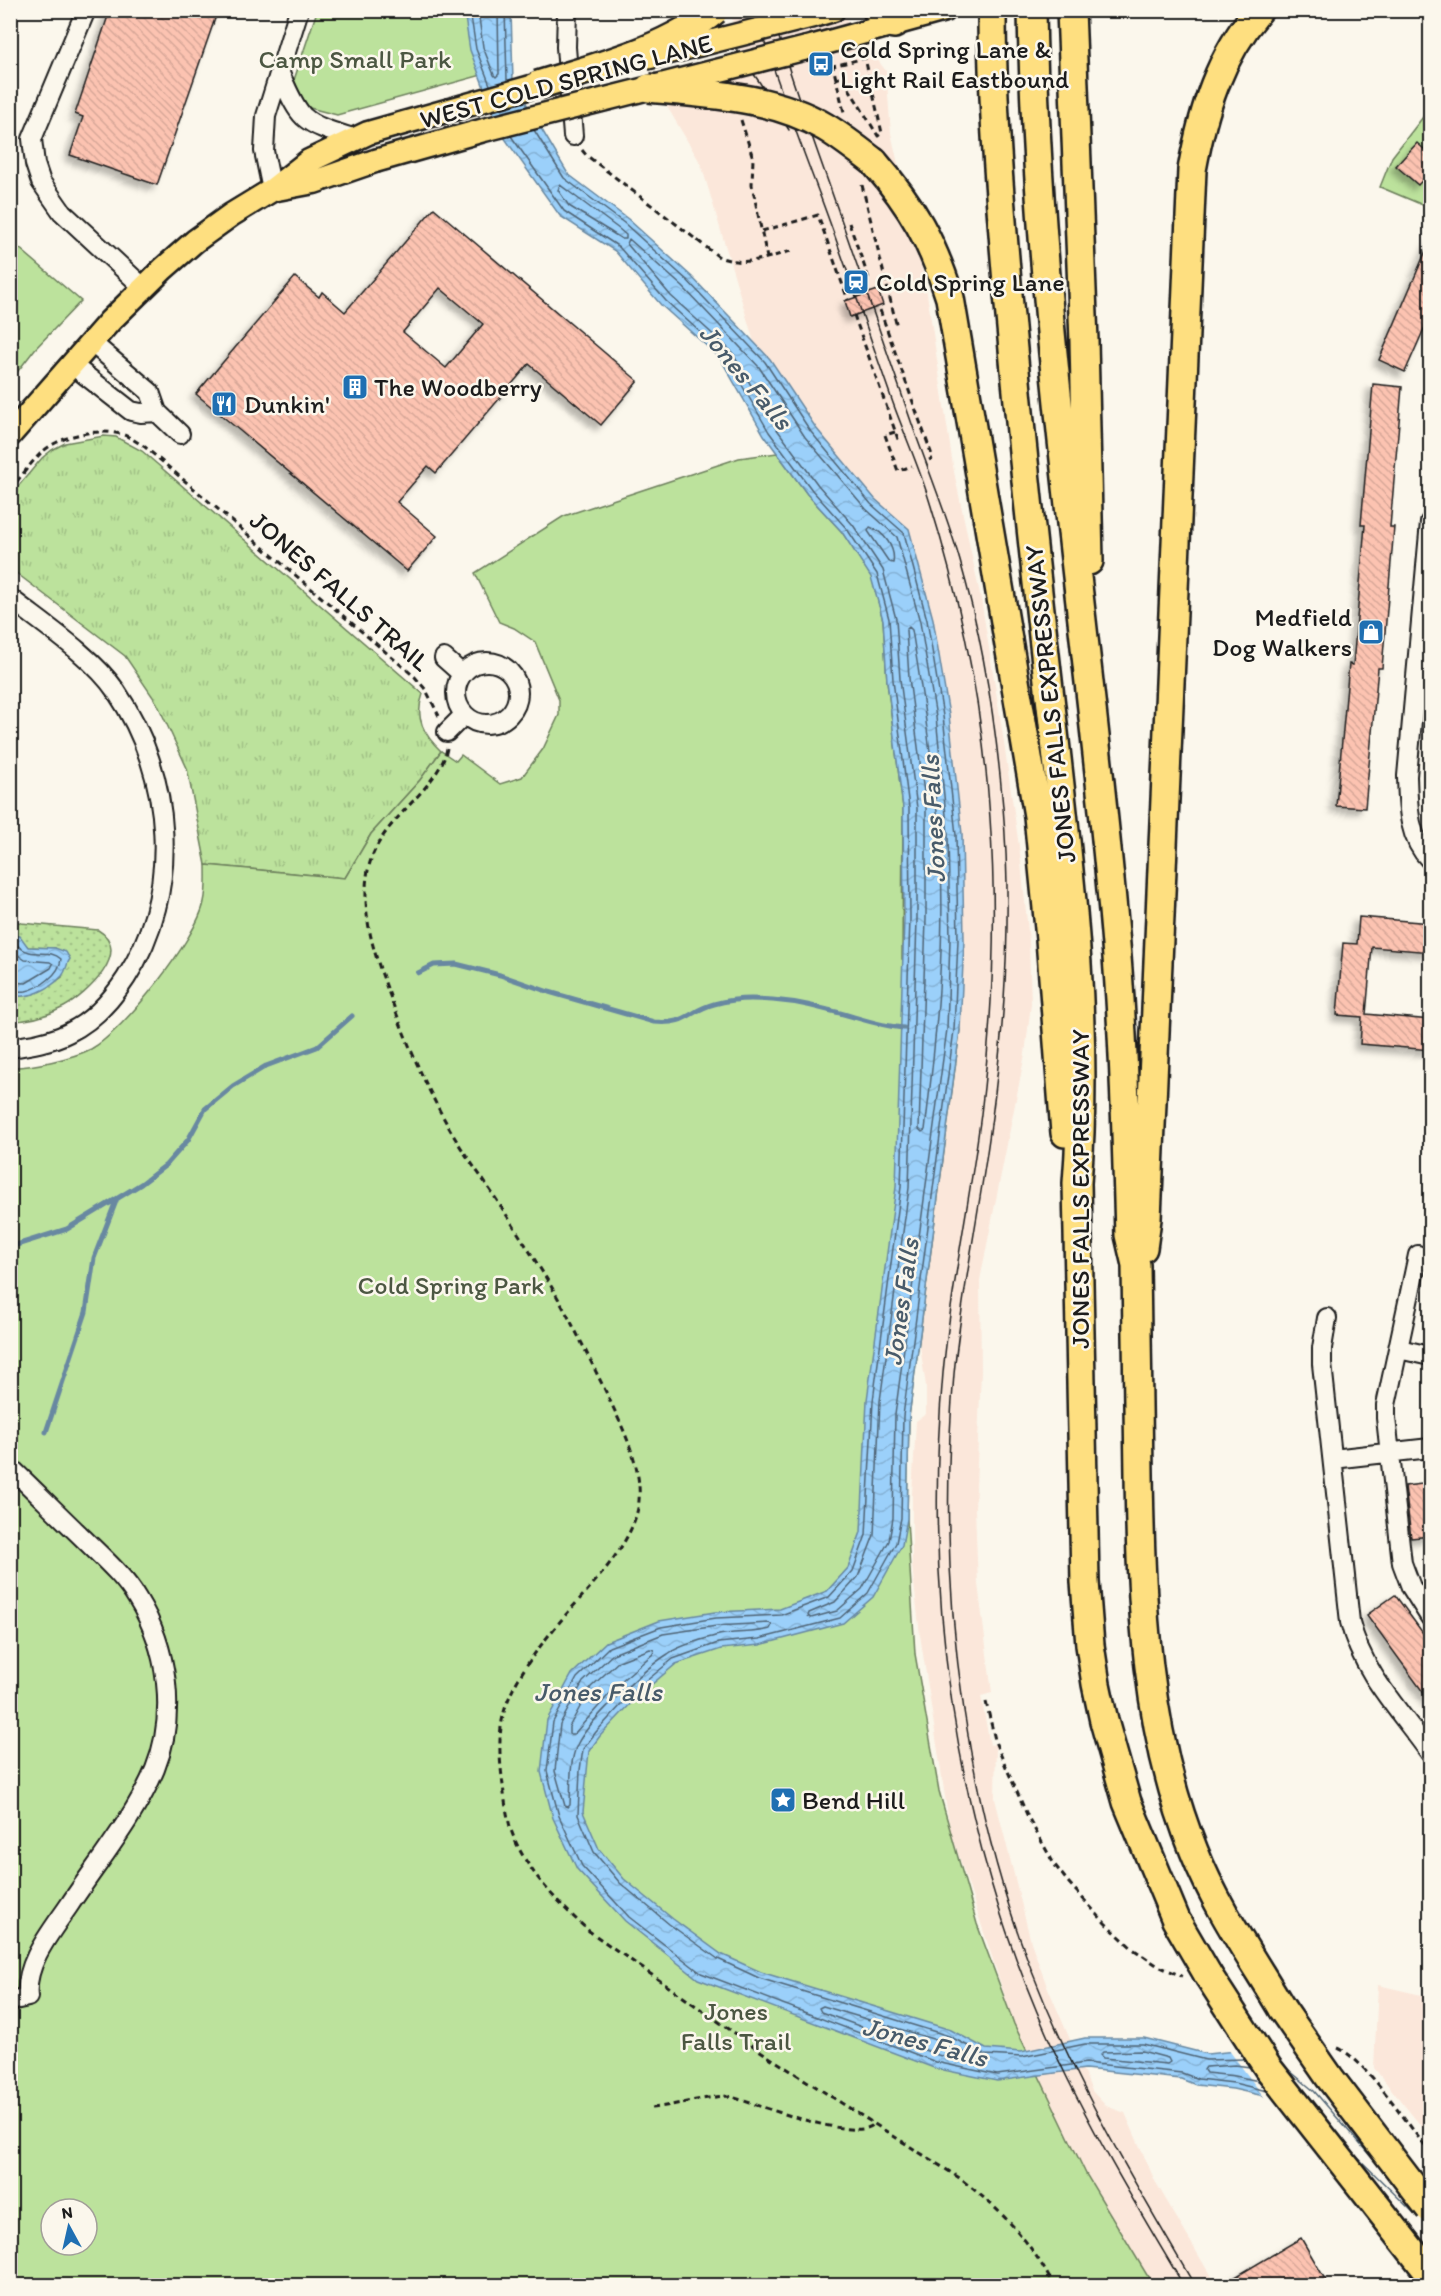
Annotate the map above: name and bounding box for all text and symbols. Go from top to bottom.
street label: WEST COLD SPRING LANE [416,27,716,135]
place label: Cold Spring Lane & Light Rail Eastbound [840,33,1069,95]
park label: Camp Small Park [258,43,452,75]
bus stop icon: Cold Spring Lane & Light Rail Eastbound [806,49,836,79]
place label: Cold Spring Lane [876,266,1065,298]
station icon: Cold Spring Lane [841,267,871,297]
water label: Jones Falls [693,317,801,437]
place label: The Woodberry [374,371,542,403]
building icon: The Woodberry [340,372,370,402]
place label: Dunkin' [244,388,330,420]
restaurant icon: Dunkin' [209,389,239,419]
street label: JONES FALLS TRAIL [243,504,437,678]
street label: JONES FALLS EXPRESSWAY [1017,543,1083,865]
place label: Medfield Dog Walkers [1212,601,1352,663]
shop icon: Medfield Dog Walkers [1356,617,1386,647]
water label: Jones Falls [913,753,952,884]
street label: JONES FALLS EXPRESSWAY [1064,1029,1096,1349]
water label: Jones Falls [875,1235,926,1368]
park label: Cold Spring Park [358,1269,544,1301]
water label: Jones Falls [534,1675,663,1708]
place label: Bend Hill [802,1784,905,1816]
place icon: Bend Hill [768,1785,798,1815]
park label: Jones Falls Trail [681,1995,791,2057]
water label: Jones Falls [859,2009,992,2074]
north arrow [39,2197,99,2257]
text: N [60,2202,74,2223]

